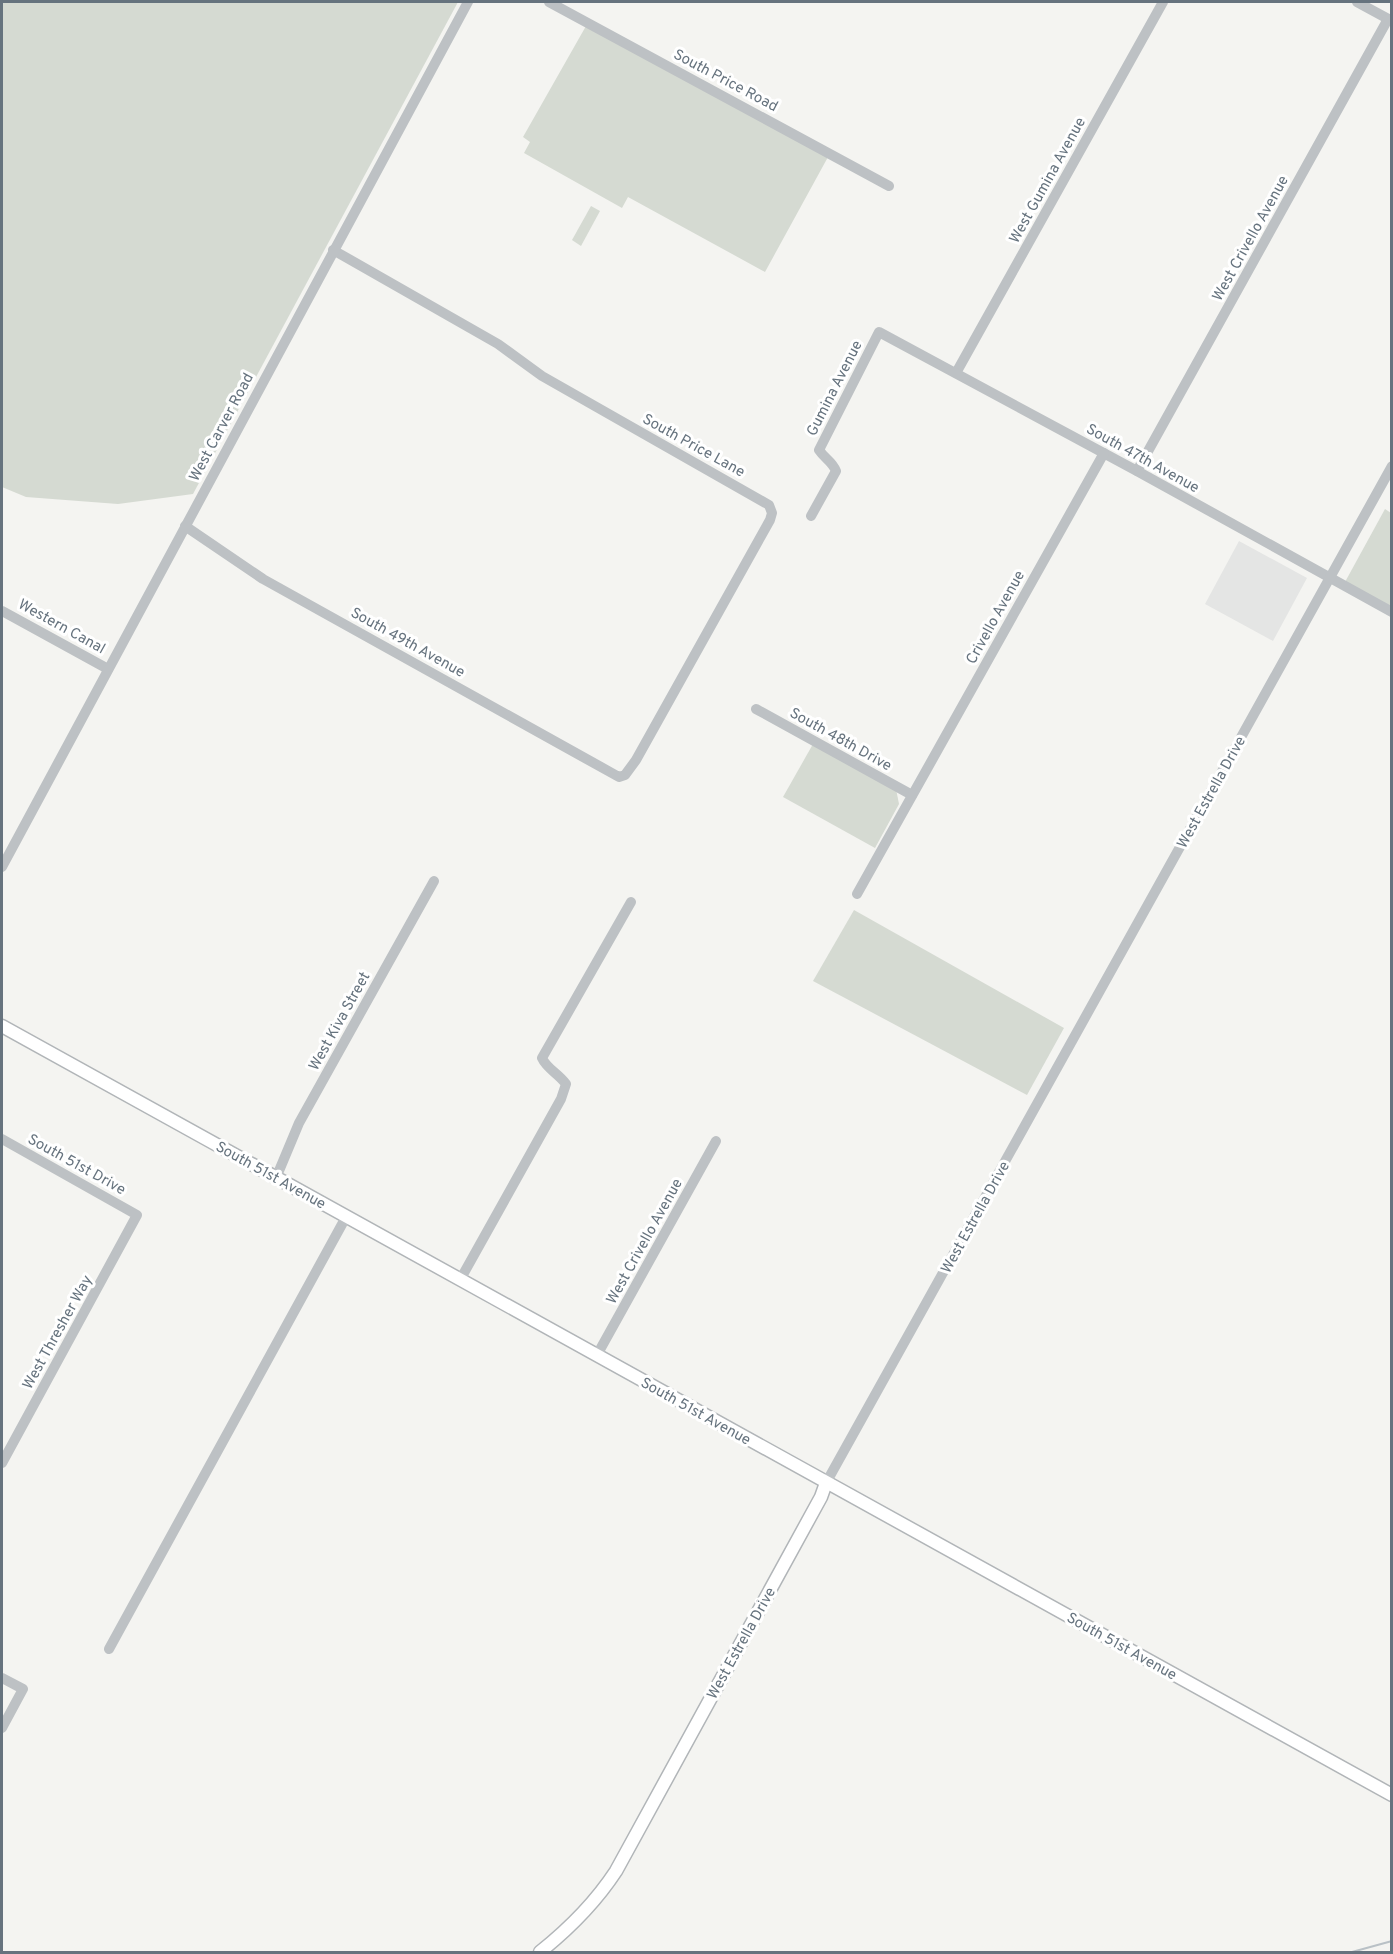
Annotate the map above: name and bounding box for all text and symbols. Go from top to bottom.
street label: South Price Road [670,46,781,117]
street label: West Gumina Avenue [1006,114,1091,247]
street label: West Crivello Avenue [1209,173,1294,305]
street label: Gumina Avenue [803,338,868,440]
street label: West Carver Road [186,370,259,485]
street label: South Price Lane [639,410,748,482]
street label: South 47th Avenue [1082,420,1202,498]
street label: Crivello Avenue [963,568,1030,668]
street label: Western Canal [14,596,108,659]
street label: South 49th Avenue [347,604,468,683]
street label: South 48th Drive [786,704,895,776]
street label: West Estrella Drive [1174,733,1251,852]
street label: West Kiva Street [305,969,375,1074]
street label: South 51st Drive [24,1131,129,1200]
street label: South 51st Avenue [212,1138,329,1214]
street label: West Estrella Drive [938,1158,1015,1277]
street label: West Crivello Avenue [603,1176,688,1308]
street label: West Thresher Way [19,1272,98,1393]
street label: South 51st Avenue [637,1374,754,1450]
street label: West Estrella Drive [704,1584,781,1703]
street label: South 51st Avenue [1063,1609,1180,1685]

